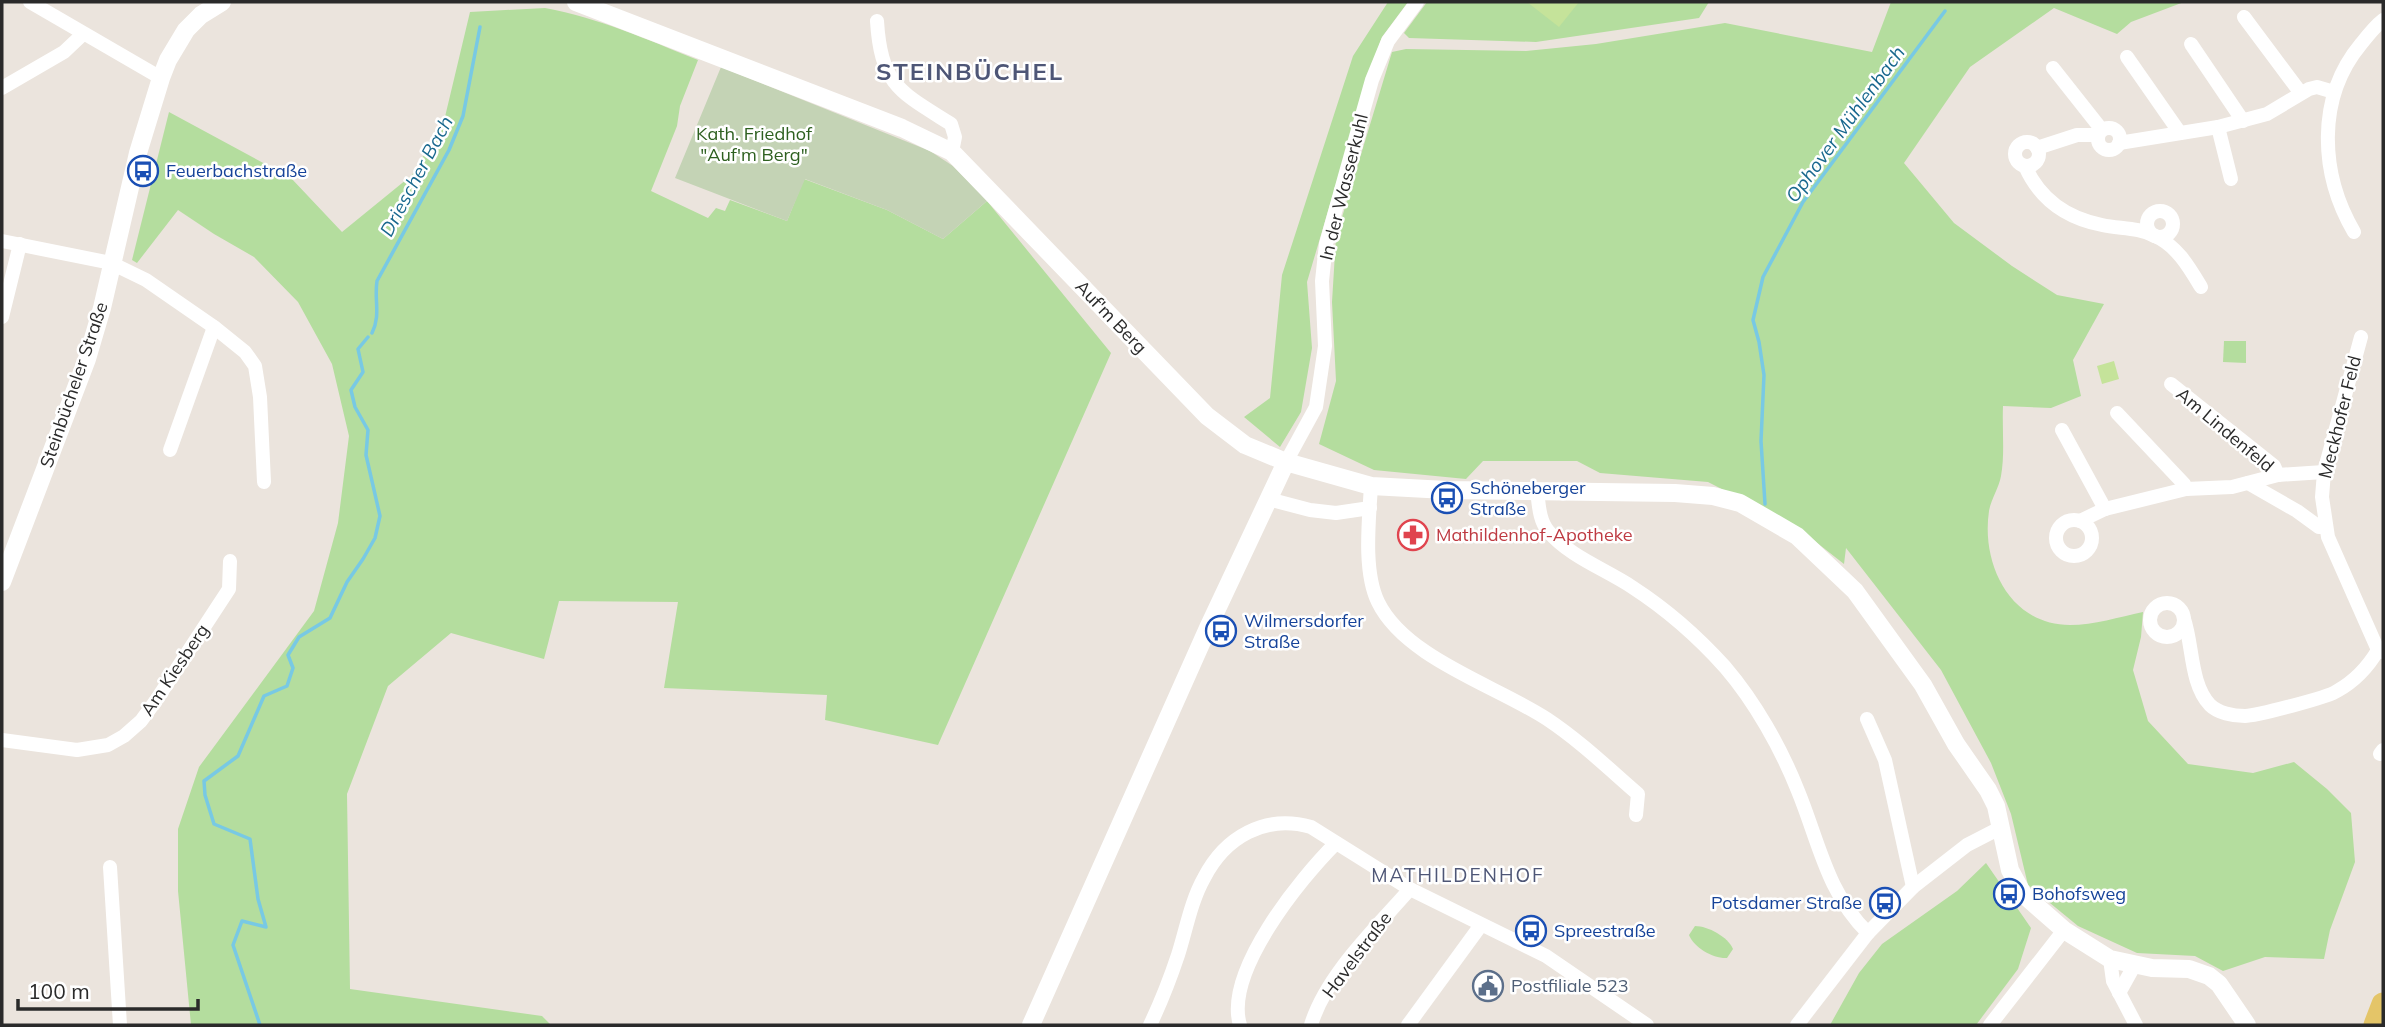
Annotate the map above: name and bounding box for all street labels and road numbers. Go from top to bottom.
street label: In der Wasserkuhl [1314,111,1373,263]
street label: Auf'm Berg [1071,275,1152,358]
street label: Steinbücheler Straße [34,299,113,471]
street label: Meckhofer Feld [2313,353,2366,481]
street label: Am Lindenfeld [2172,382,2279,477]
street label: Am Kiesberg [135,619,214,720]
street label: Havelstraße [1317,907,1396,1002]

